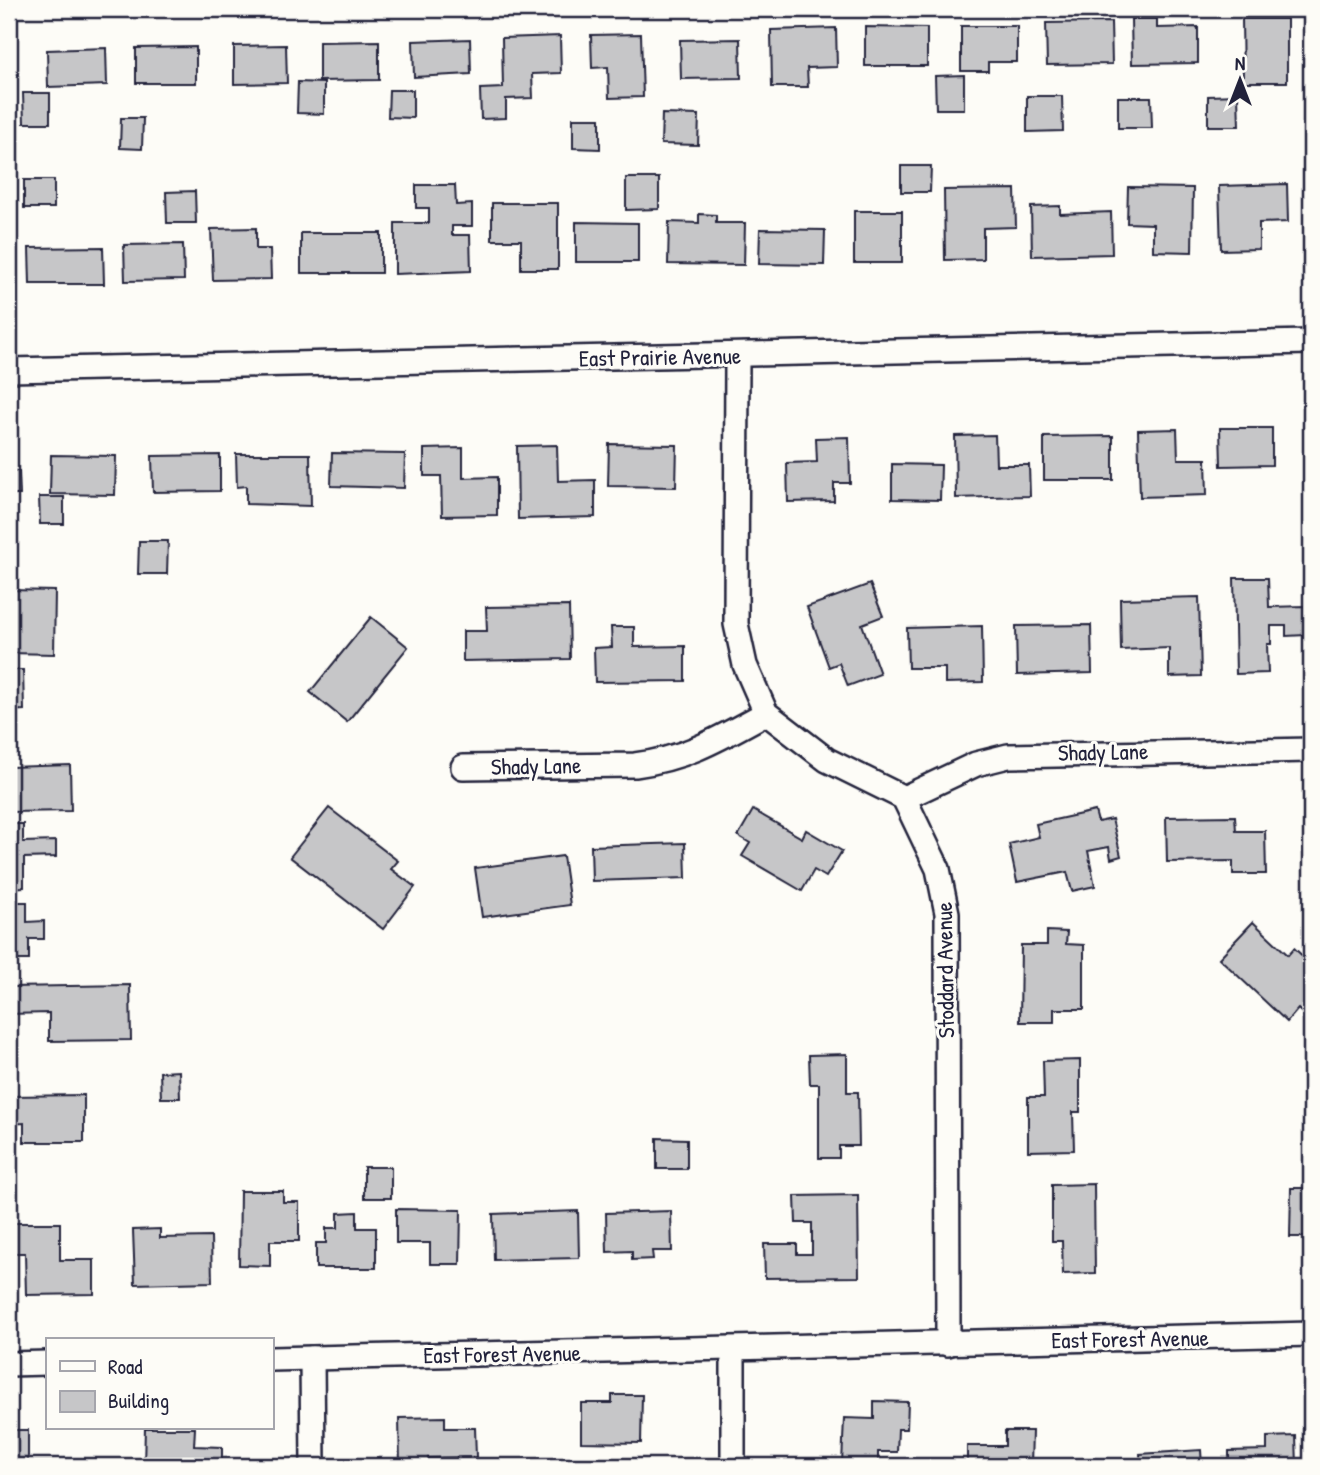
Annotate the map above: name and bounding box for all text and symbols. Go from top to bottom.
north arrow [1204,46,1274,116]
text: N [1235,50,1245,76]
street label: East Prairie Avenue [579,340,741,373]
street label: Shady Lane [1058,735,1148,768]
street label: Shady Lane [491,749,581,782]
street label: Stoddard Avenue [928,902,961,1038]
street label: East Forest Avenue [1051,1322,1209,1355]
street label: East Forest Avenue [423,1337,581,1370]
legend [46,1338,273,1430]
text: Road [108,1352,142,1381]
text: Building [108,1386,169,1415]

